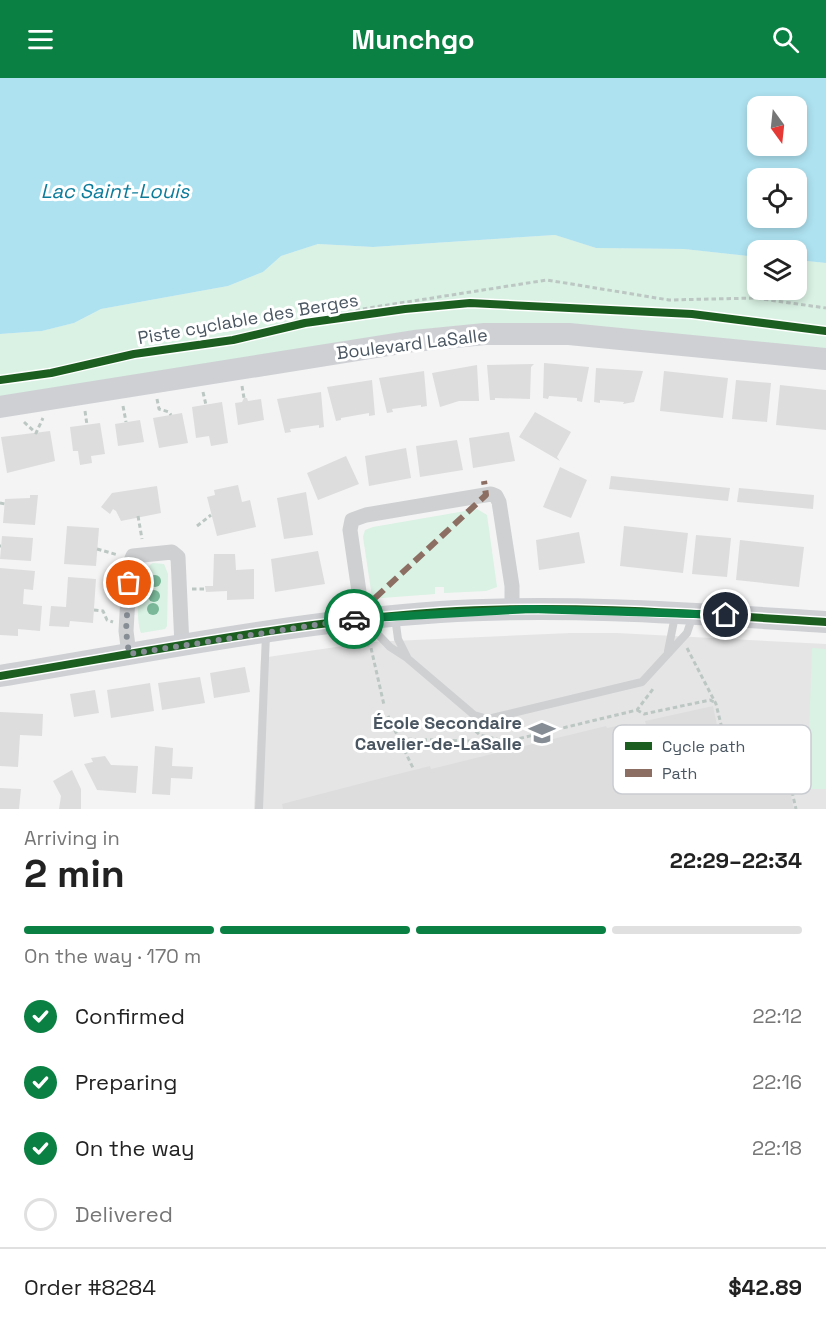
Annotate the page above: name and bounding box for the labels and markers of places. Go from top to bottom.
pin [103,557,154,608]
pin [700,589,751,640]
place label: École Secondaire Cavelier-de-LaSalle [355,711,522,755]
school or university icon: École Secondaire Cavelier-de-LaSalle [527,718,557,748]

